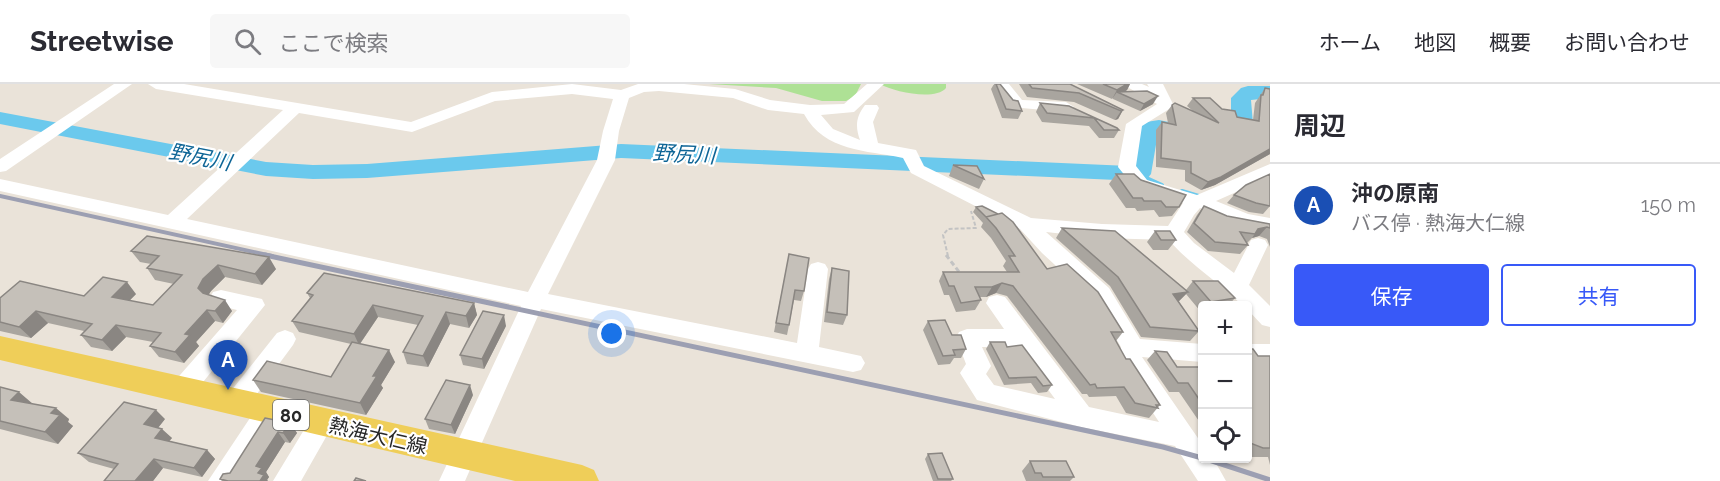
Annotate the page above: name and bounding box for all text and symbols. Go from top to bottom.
search box [210,14,630,68]
text: Streetwise [30,25,174,58]
icon: search [231,25,264,58]
text: ここで検索 [279,30,389,56]
text: ホーム [1319,30,1381,55]
text: 地図 [1414,30,1456,55]
text: 概要 [1489,30,1531,55]
text: お問い合わせ [1564,30,1690,55]
text: 周辺 [1294,111,1346,141]
water label: 野尻川 [167,139,235,176]
water label: 野尻川 [652,140,718,168]
text: 沖の原南 [1351,180,1439,206]
text: A [1307,193,1320,217]
text: 150 m [1641,193,1696,217]
text: バス停 · 熱海大仁線 [1351,211,1525,235]
button: 保存 [1294,264,1489,326]
button: 共有 [1501,264,1696,326]
map controls [1198,301,1252,463]
button: + [1198,301,1252,355]
your location [597,319,626,348]
pin: A [208,340,248,390]
button: − [1198,355,1252,409]
road number: 80 [273,400,309,430]
button: locate [1198,409,1252,463]
street label: 熱海大仁線 [327,413,429,459]

